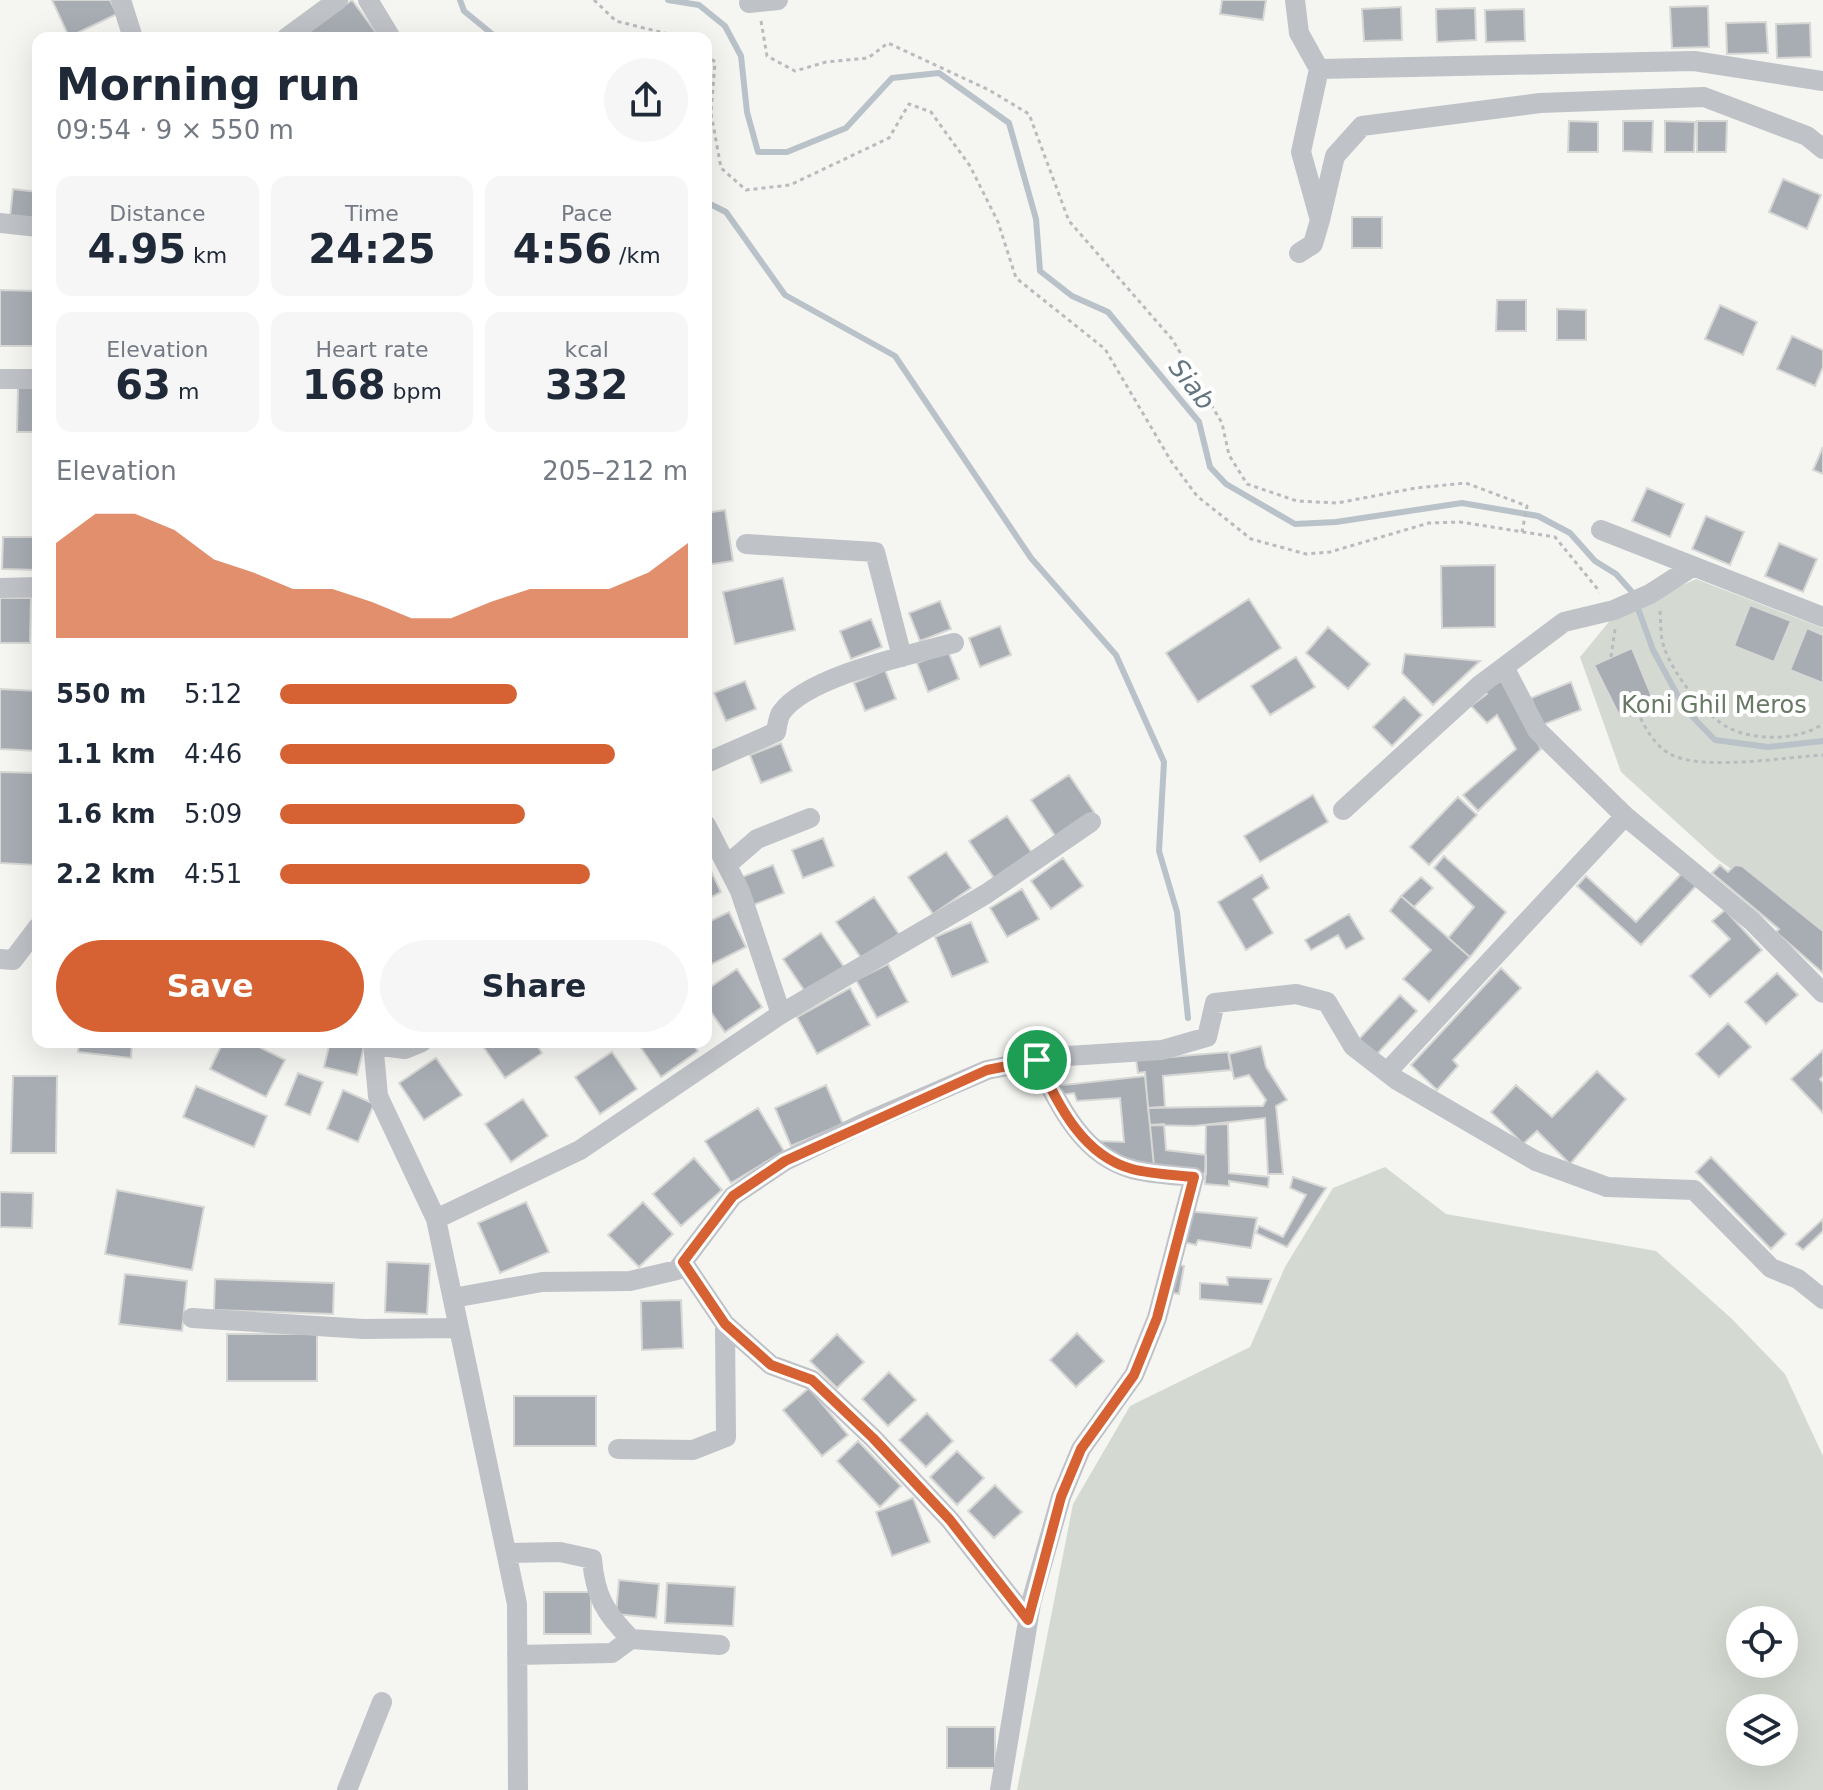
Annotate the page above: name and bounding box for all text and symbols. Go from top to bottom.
button: share [604,58,688,142]
text: Morning run [56,59,361,110]
text: 09:54 · 9 × 550 m [56,115,294,145]
text: Distance [109,201,205,226]
text: Time [345,201,399,226]
text: Pace [561,201,612,226]
text: 4.95 [87,226,186,272]
text: 24:25 [308,226,436,272]
text: 4:56 [513,226,612,272]
text: km [186,243,227,268]
text: /km [612,243,661,268]
text: Elevation [106,337,208,362]
text: Heart rate [316,337,428,362]
text: kcal [564,337,609,362]
water label: Siab [1163,353,1221,415]
text: 63 [115,362,171,408]
text: 168 [302,362,386,408]
text: 332 [545,362,628,408]
text: m [171,379,199,404]
text: bpm [386,379,442,404]
text: Elevation [56,456,177,486]
text: 205–212 m [542,456,688,486]
text: 550 m [56,679,146,709]
text: 5:12 [184,679,242,709]
park label: Koni Ghil Meros [1621,691,1807,719]
text: 1.1 km [56,739,156,769]
text: 4:46 [184,739,242,769]
text: 1.6 km [56,799,156,829]
text: 5:09 [184,799,242,829]
text: 2.2 km [56,859,156,889]
text: 4:51 [184,859,242,889]
button: Save [56,940,364,1032]
button: Share [380,940,688,1032]
pin [1003,1026,1071,1094]
icon: arrive [1015,1038,1059,1082]
map controls [1726,1606,1798,1766]
button: locate [1726,1606,1798,1678]
button: layers [1726,1694,1798,1766]

